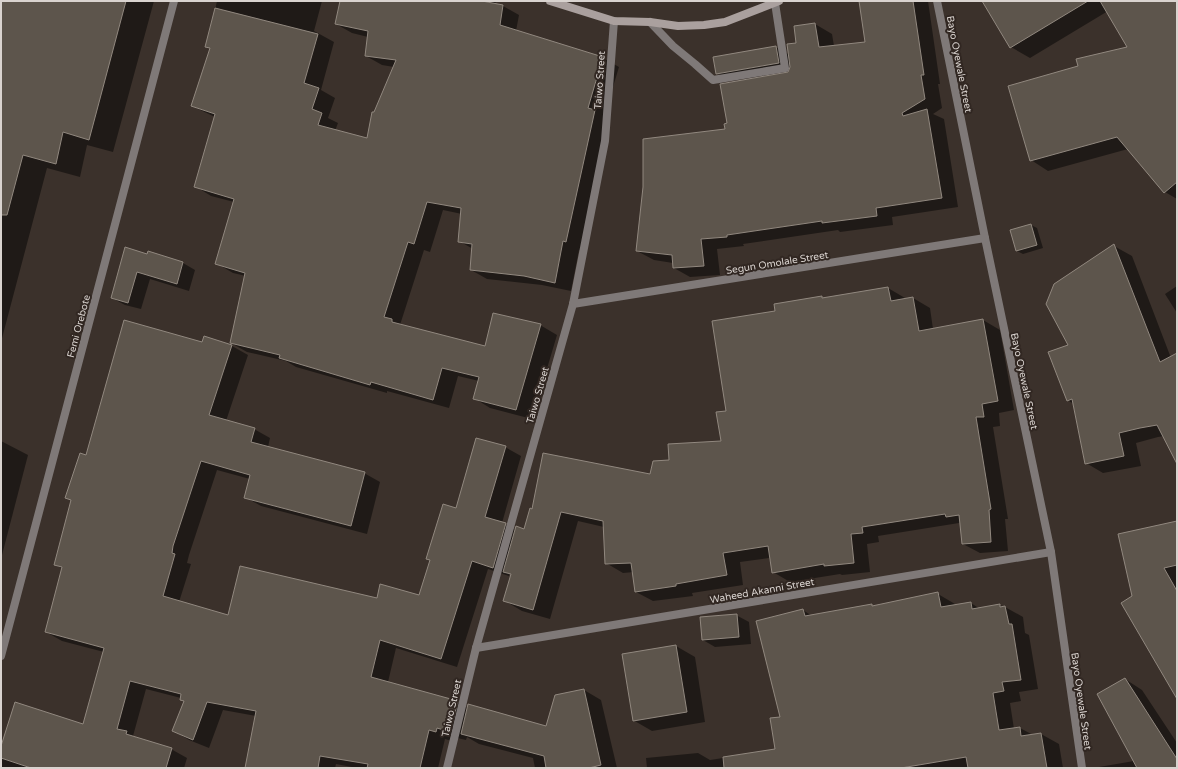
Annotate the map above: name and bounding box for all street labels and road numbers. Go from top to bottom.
street label: Bayo Oyewale Street [944,15,974,114]
street label: Taiwo Street [592,50,608,110]
street label: Segun Omolale Street [725,249,829,277]
street label: Femi Orebote [65,293,93,359]
street label: Bayo Oyewale Street [1008,332,1040,431]
street label: Taiwo Street [524,365,552,425]
street label: Waheed Akanni Street [709,576,816,606]
street label: Bayo Oyewale Street [1068,652,1094,751]
street label: Taiwo Street [440,678,464,738]

